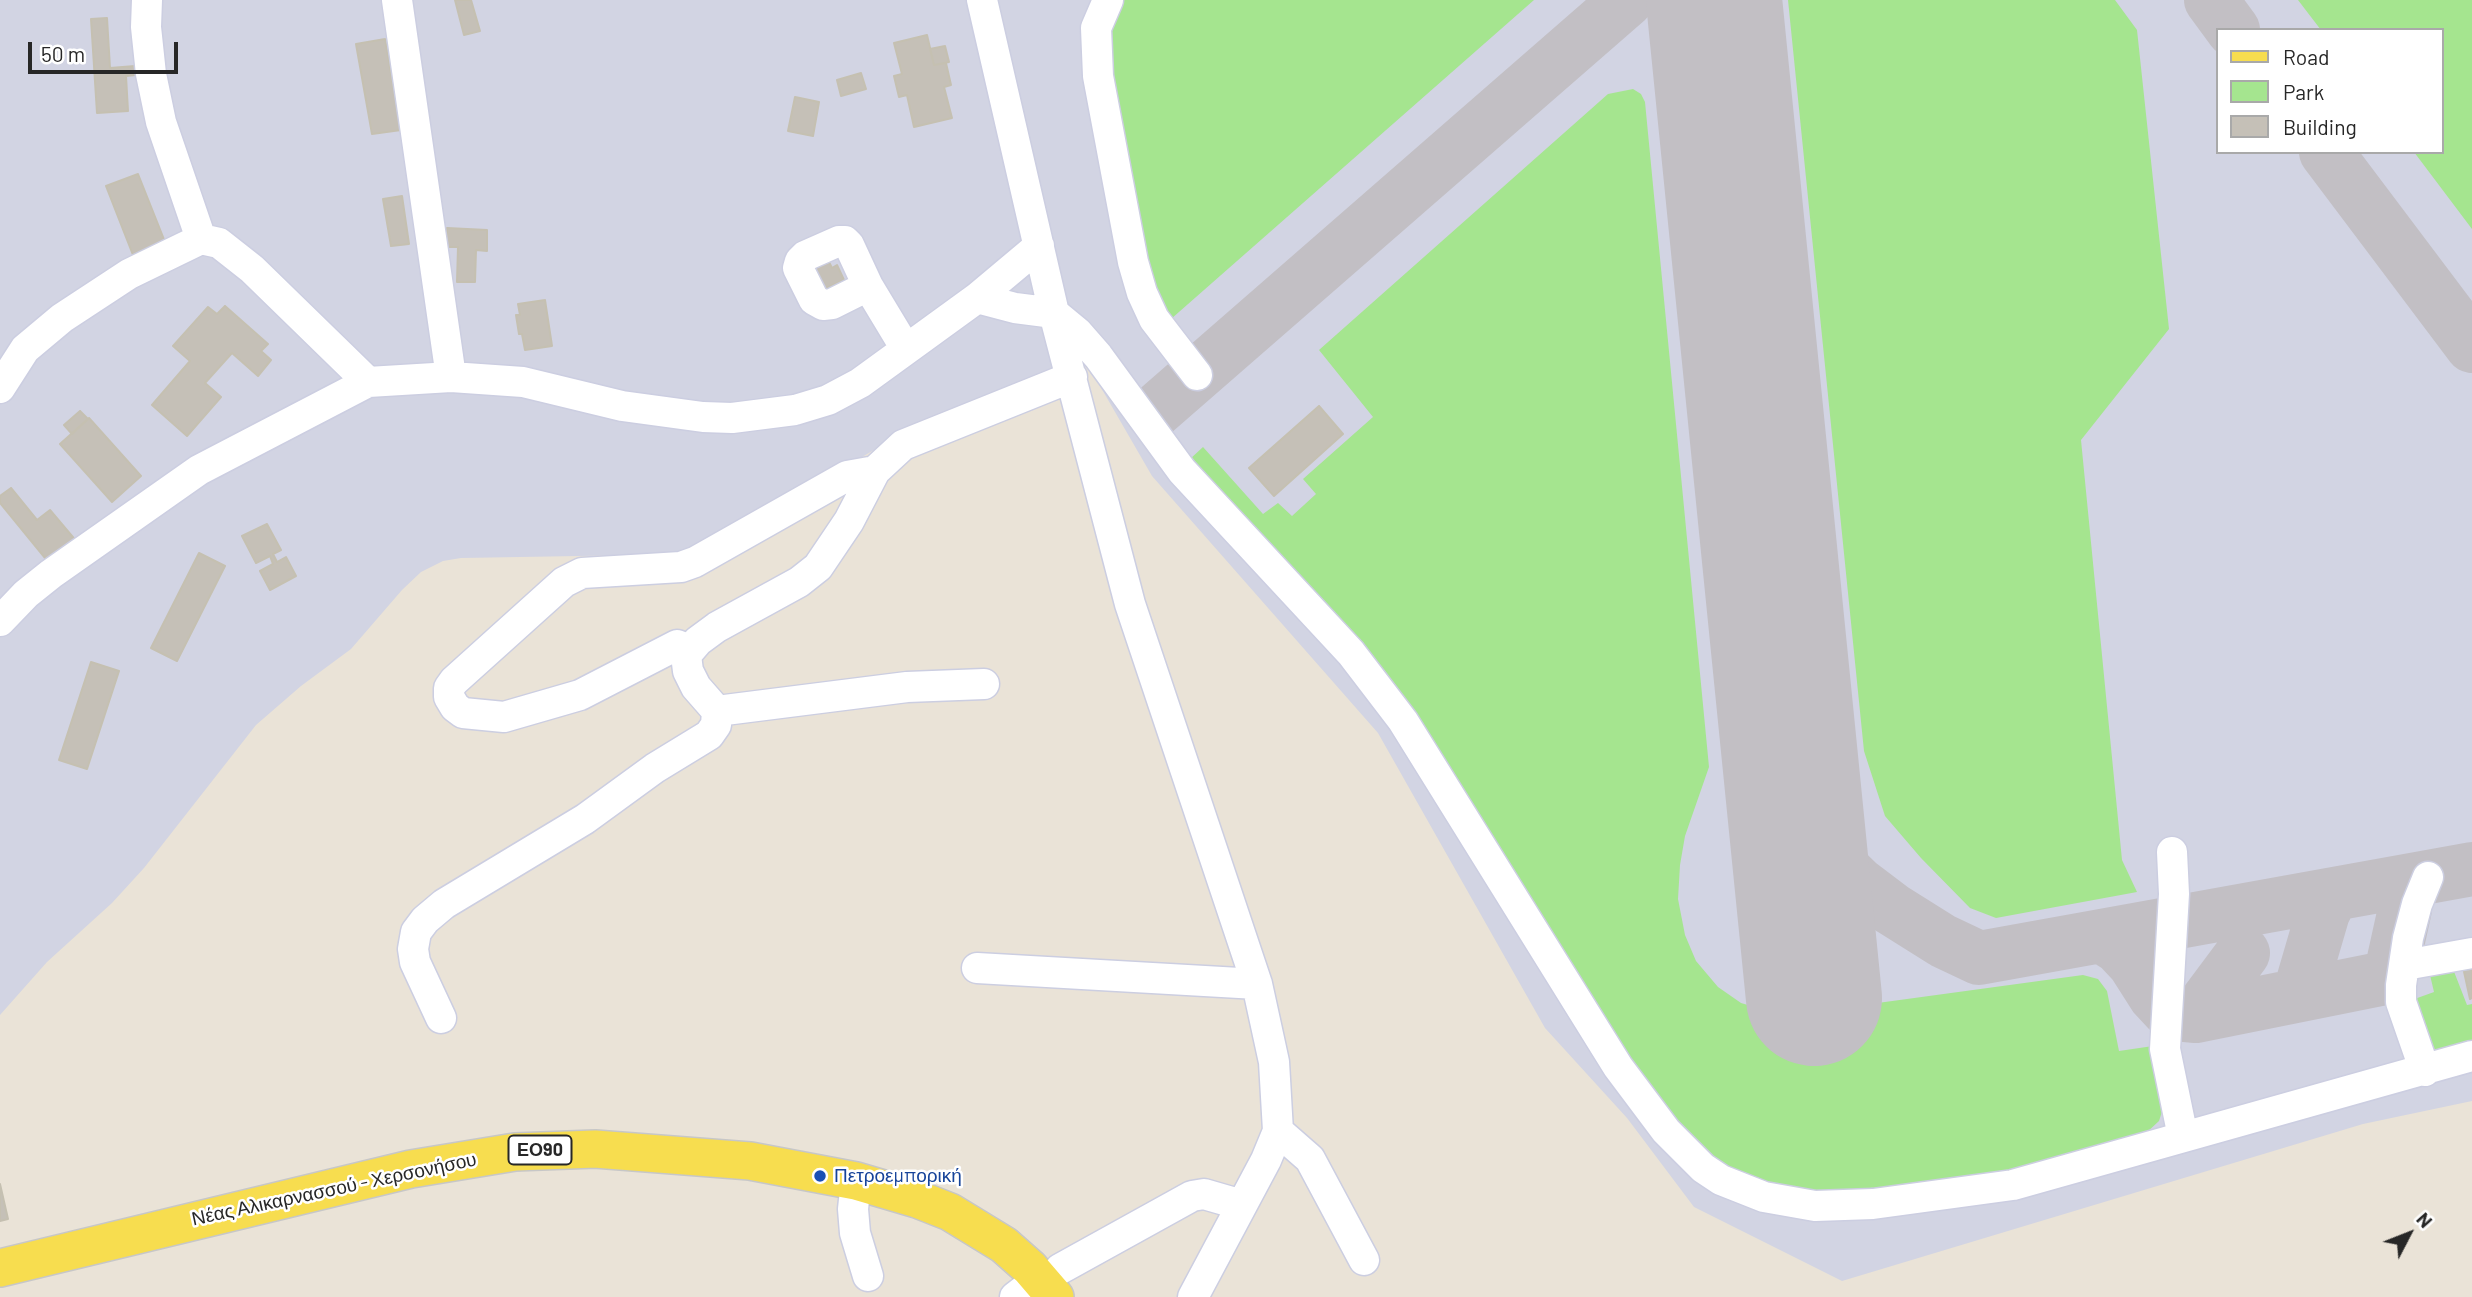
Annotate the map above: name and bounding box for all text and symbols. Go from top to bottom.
scale bar [32,28,182,72]
legend [2216,28,2444,154]
text: 50 m [41,41,85,66]
text: Road [2283,44,2329,69]
text: Park [2283,79,2324,104]
text: Building [2283,114,2357,139]
road number: ΕΟ90 [508,1135,572,1164]
street label: Νέας Αλικαρνασσού - Χερσονήσου [190,1148,478,1230]
place label: Πετροεμπορική [834,1165,962,1187]
marker: Πετροεμπορική [812,1168,828,1184]
north arrow [2374,1199,2444,1269]
text: N [2412,1207,2438,1232]

